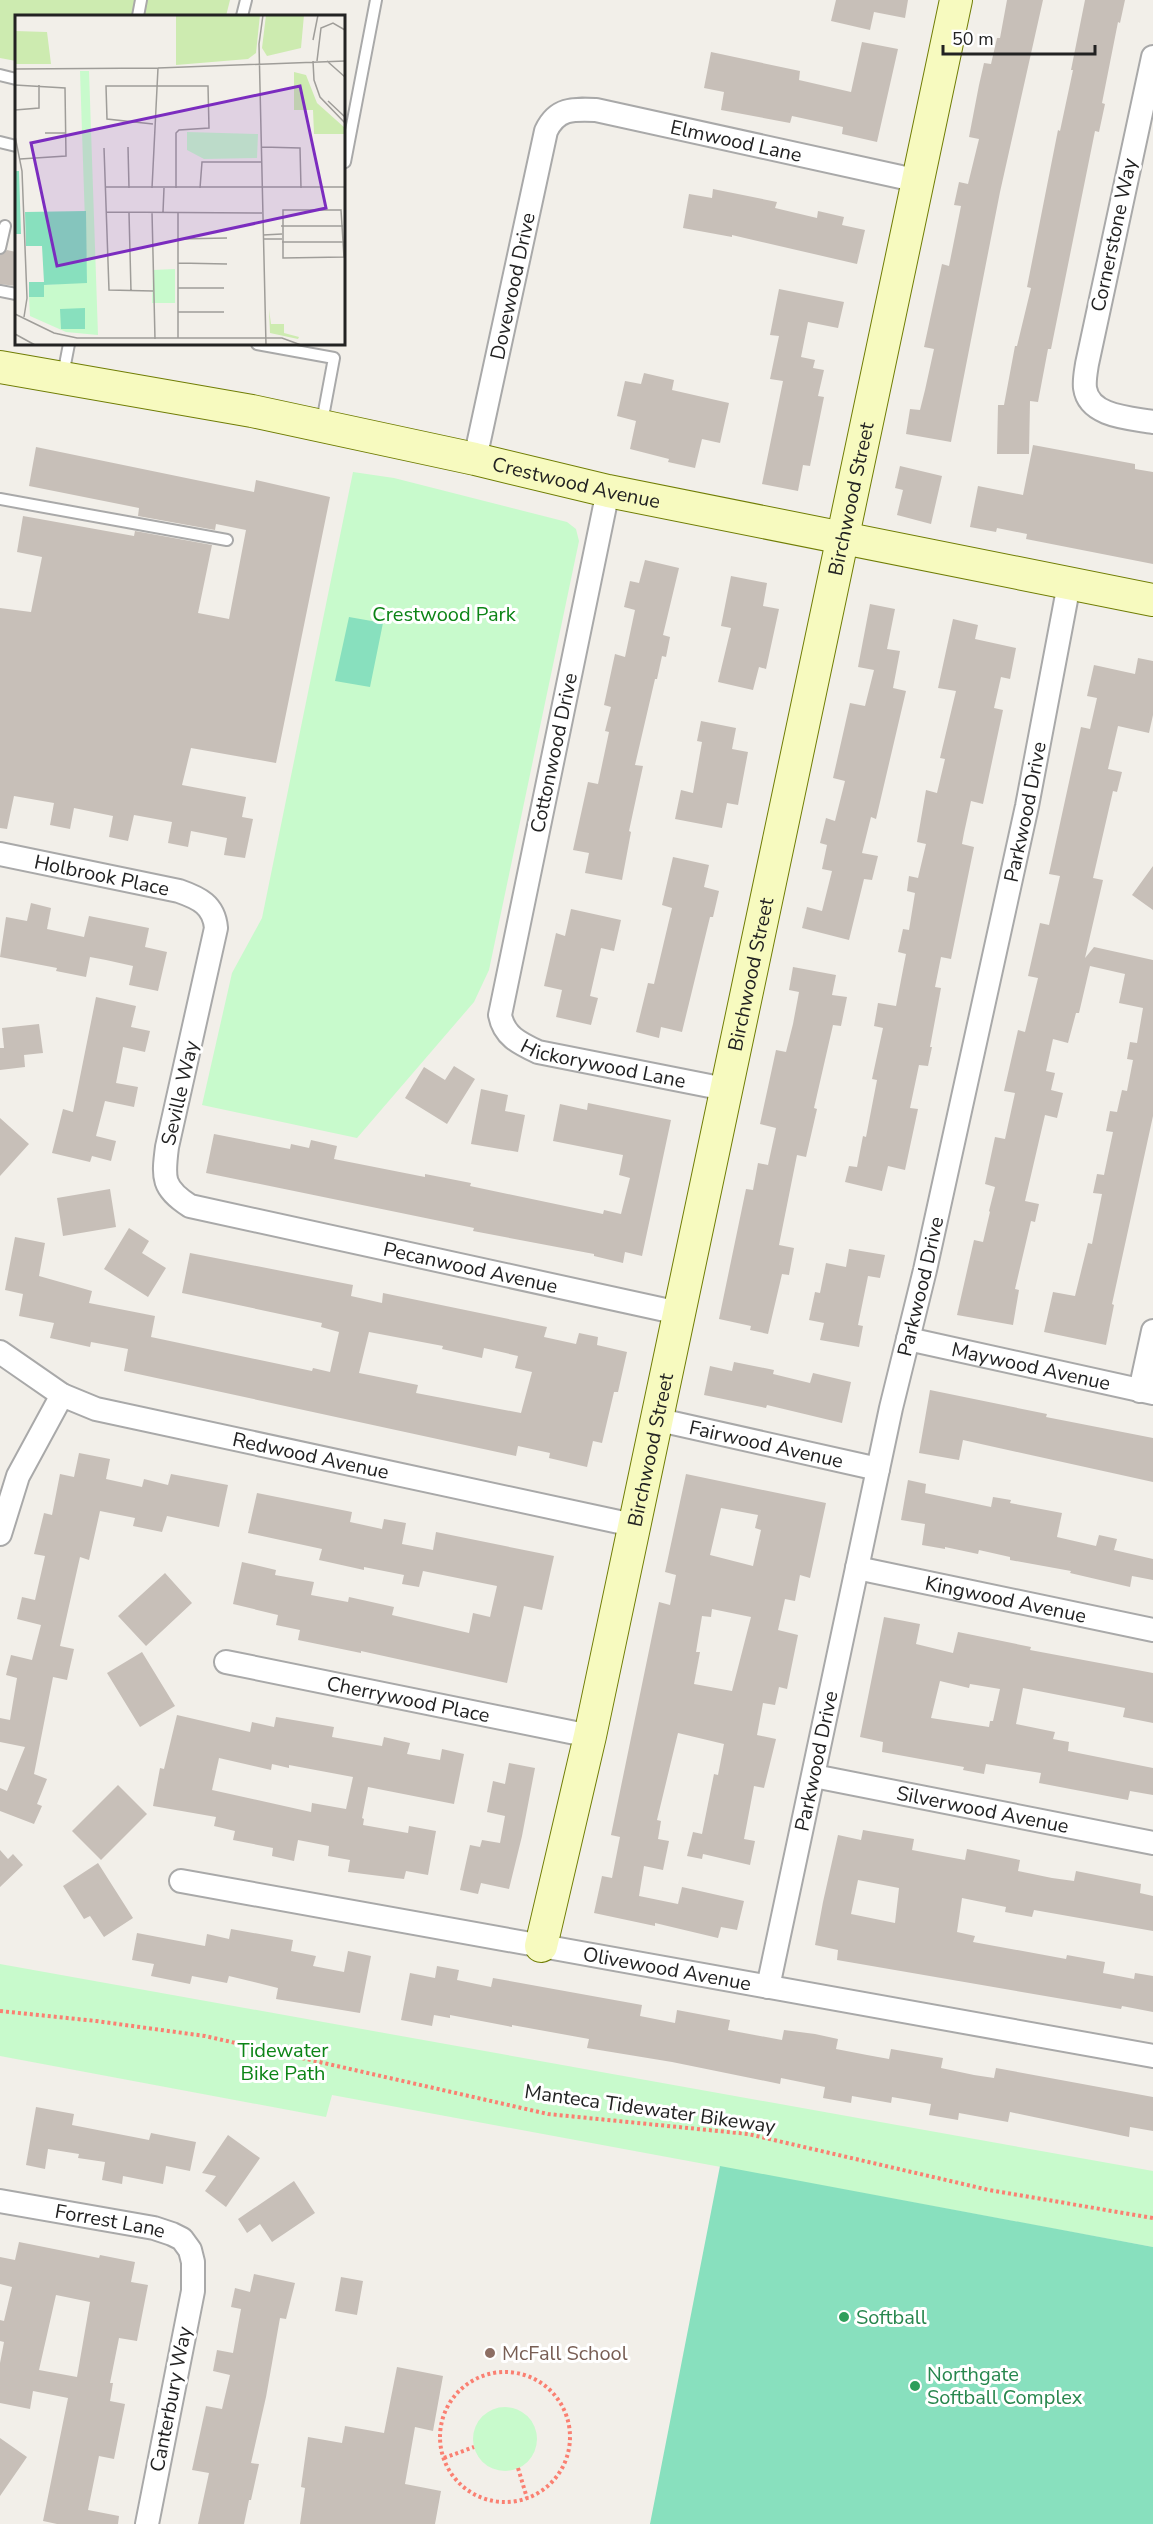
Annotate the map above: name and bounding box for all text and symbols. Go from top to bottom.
inset map [15,15,345,345]
scale bar [943,18,1094,56]
text: 50 m [952,27,994,51]
street label: Elmwood Lane [668,113,805,168]
street label: Cornerstone Way [1085,155,1144,314]
street label: Dovewood Drive [483,210,541,362]
street label: Birchwood Street [822,419,880,578]
street label: Crestwood Avenue [490,450,663,515]
park label: Crestwood Park [372,601,517,628]
street label: Cottonwood Drive [524,670,584,836]
street label: Parkwood Drive [997,739,1052,885]
street label: Holbrook Place [32,848,172,902]
street label: Birchwood Street [721,894,780,1054]
street label: Hickorywood Lane [516,1032,688,1094]
street label: Seville Way [155,1037,205,1148]
street label: Parkwood Drive [891,1214,950,1359]
street label: Pecanwood Avenue [381,1235,560,1300]
street label: Maywood Avenue [949,1335,1113,1397]
street label: Birchwood Street [621,1370,680,1529]
street label: Fairwood Avenue [686,1414,846,1474]
street label: Redwood Avenue [230,1425,392,1485]
street label: Kingwood Avenue [923,1569,1089,1629]
street label: Cherrywood Place [324,1669,492,1729]
street label: Parkwood Drive [788,1688,844,1834]
street label: Silverwood Avenue [894,1779,1071,1840]
street label: Olivewood Avenue [581,1940,753,1997]
park label: Tidewater Bike Path [238,2037,328,2087]
street label: Manteca Tidewater Bikeway [523,2078,778,2140]
street label: Forrest Lane [53,2197,169,2244]
place label: Softball [856,2304,927,2331]
marker: Softball [837,2310,851,2324]
street label: Canterbury Way [144,2323,198,2474]
place label: McFall School [502,2340,628,2367]
marker: McFall School [483,2346,497,2360]
place label: Northgate Softball Complex [927,2361,1083,2411]
marker: Northgate Softball Complex [908,2379,922,2393]

